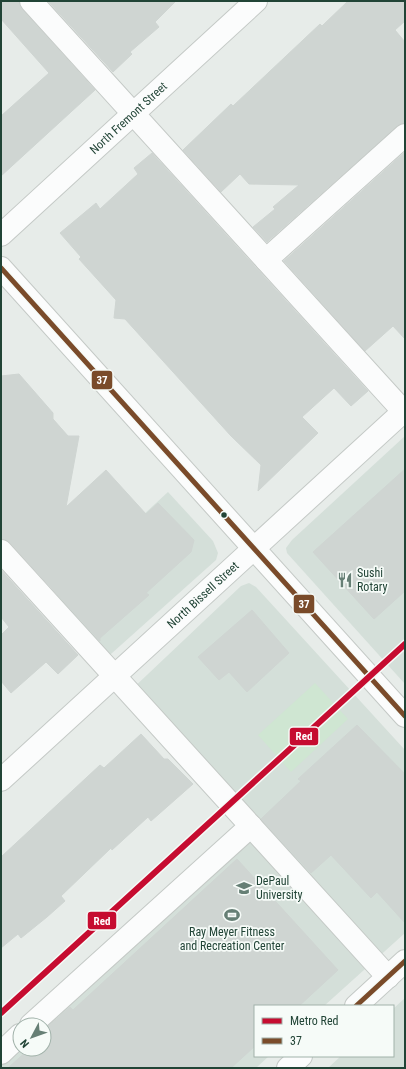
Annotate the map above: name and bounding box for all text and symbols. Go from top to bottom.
street label: North Fremont Street [87,79,170,157]
line badge: 37 [91,370,113,390]
text: 37 [96,374,108,387]
unlabelled marker [219,510,229,520]
street label: North Bissell Street [164,558,242,631]
place label: Sushi Rotary [357,566,387,594]
restaurant icon: Sushi Rotary [336,571,354,589]
line badge: 37 [293,594,315,614]
text: 37 [298,598,310,611]
line badge: Red [289,727,319,746]
text: Red [296,730,312,743]
place label: DePaul University [256,874,302,902]
school or university icon: DePaul University [235,879,253,897]
sports icon: Ray Meyer Fitness and Recreation Center [223,906,241,924]
line badge: Red [87,911,117,930]
text: Red [94,915,110,928]
place label: Ray Meyer Fitness and Recreation Center [180,925,285,953]
legend [254,1005,394,1057]
text: Metro Red [290,1014,339,1028]
north arrow [12,1017,52,1057]
text: 37 [290,1034,302,1048]
text: N [18,1036,32,1050]

